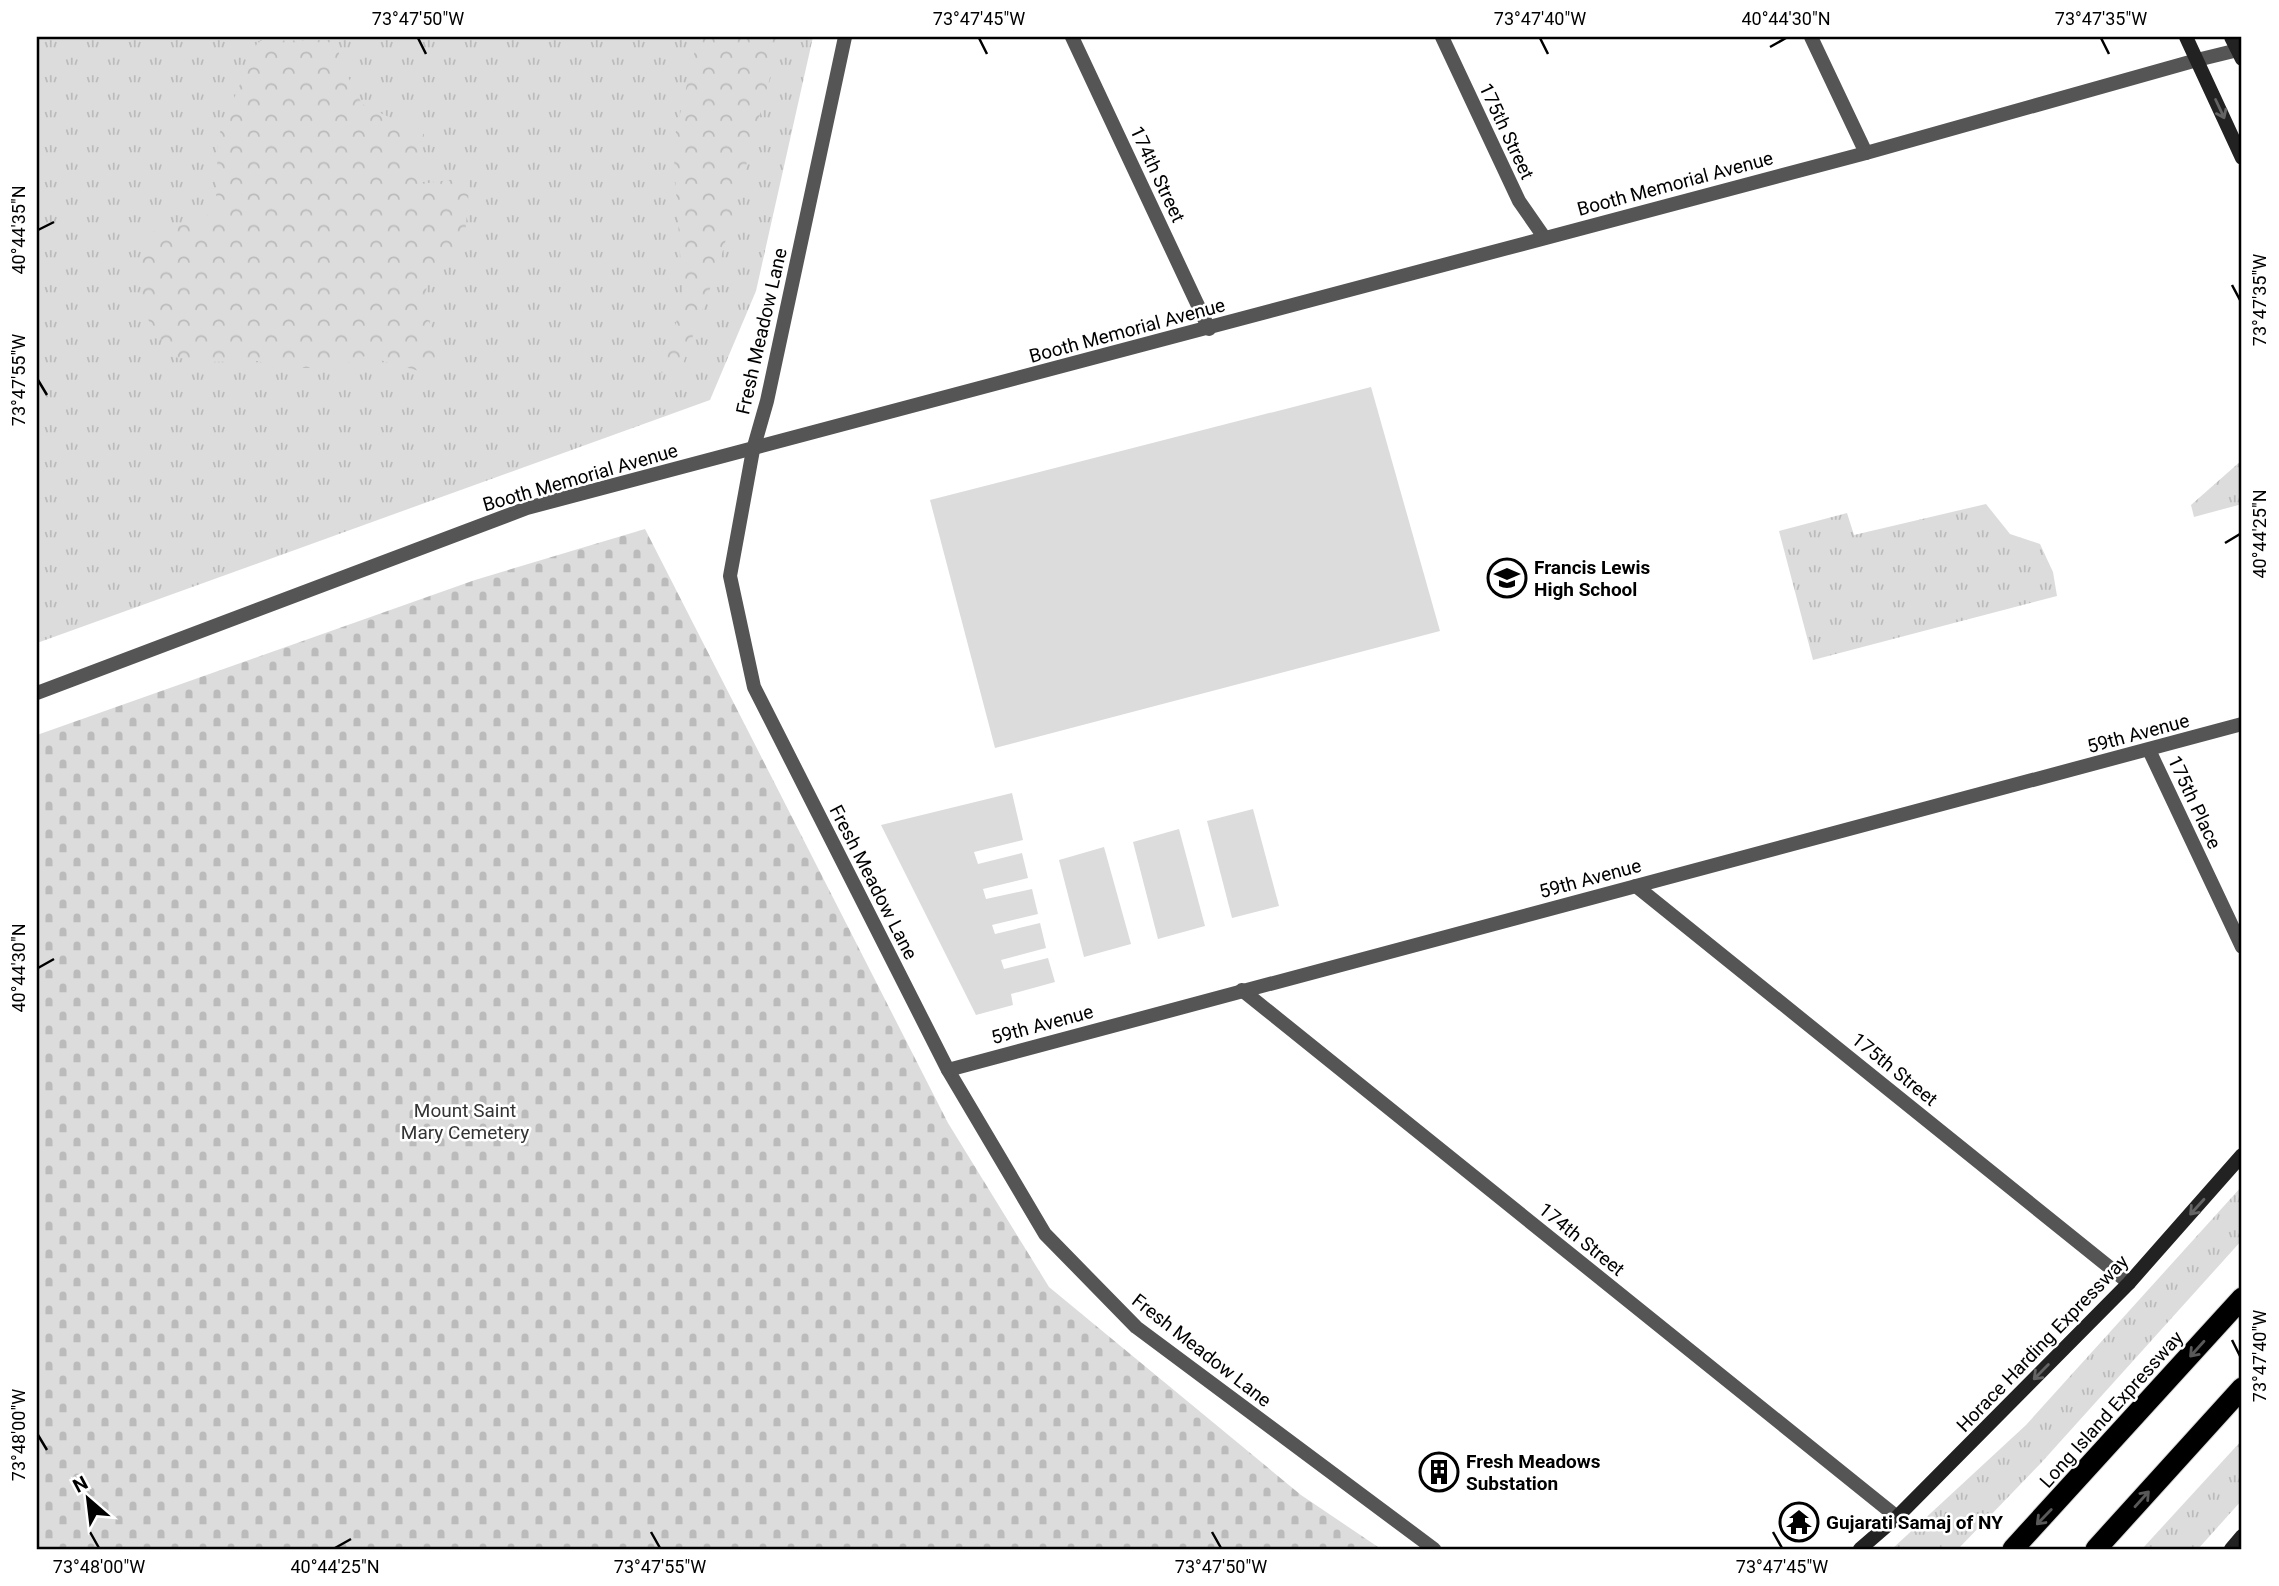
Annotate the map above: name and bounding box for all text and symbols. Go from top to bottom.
text: 73°47'50"W [372,8,464,29]
text: 73°47'45"W [933,8,1025,29]
text: 73°47'40"W [1494,8,1586,29]
text: 40°44'30"N [1741,8,1831,29]
text: 73°47'35"W [2055,8,2147,29]
street label: 175th Street [1474,79,1539,183]
one-way arrow [2214,98,2227,119]
street label: 174th Street [1125,122,1190,226]
street label: Booth Memorial Avenue [1575,146,1776,221]
text: 40°44'35"N [8,185,29,275]
street label: Fresh Meadow Lane [731,246,792,417]
text: 73°47'35"W [2249,254,2270,346]
street label: Booth Memorial Avenue [1027,293,1228,368]
text: 73°47'55"W [8,334,29,426]
street label: Booth Memorial Avenue [480,439,680,516]
text: 40°44'25"N [2249,489,2270,579]
place label: Francis Lewis High School [1534,556,1651,601]
school or university icon: Francis Lewis High School [1486,557,1528,599]
street label: 59th Avenue [2084,709,2192,758]
street label: 175th Place [2163,752,2226,853]
street label: Fresh Meadow Lane [825,801,922,963]
street label: 59th Avenue [1536,854,1644,903]
text: 40°44'30"N [8,923,29,1013]
street label: 59th Avenue [988,1000,1096,1049]
street label: 175th Street [1847,1028,1942,1111]
park label: Mount Saint Mary Cemetery [401,1099,529,1144]
one-way arrow [2189,1197,2205,1215]
street label: 174th Street [1534,1198,1629,1281]
street label: Horace Harding Expressway [1952,1250,2133,1437]
street label: Fresh Meadow Lane [1128,1289,1276,1412]
text: 73°47'40"W [2249,1310,2270,1402]
street label: Long Island Expressway [2035,1326,2188,1492]
one-way arrow [2189,1339,2205,1357]
one-way arrow [2032,1363,2049,1380]
text: 73°48'00"W [8,1389,29,1481]
place label: Fresh Meadows Substation [1466,1450,1601,1495]
building icon: Fresh Meadows Substation [1418,1451,1460,1493]
north arrow [52,1464,122,1534]
text: N [69,1471,92,1498]
one-way arrow [2134,1490,2150,1508]
temple icon: Gujarati Samaj of NY [1778,1501,1820,1543]
one-way arrow [2035,1508,2052,1525]
place label: Gujarati Samaj of NY [1826,1511,2003,1534]
text: 73°48'00"W [53,1556,145,1577]
text: 40°44'25"N [290,1556,380,1577]
text: 73°47'55"W [614,1556,706,1577]
text: 73°47'50"W [1175,1556,1267,1577]
text: 73°47'45"W [1736,1556,1828,1577]

